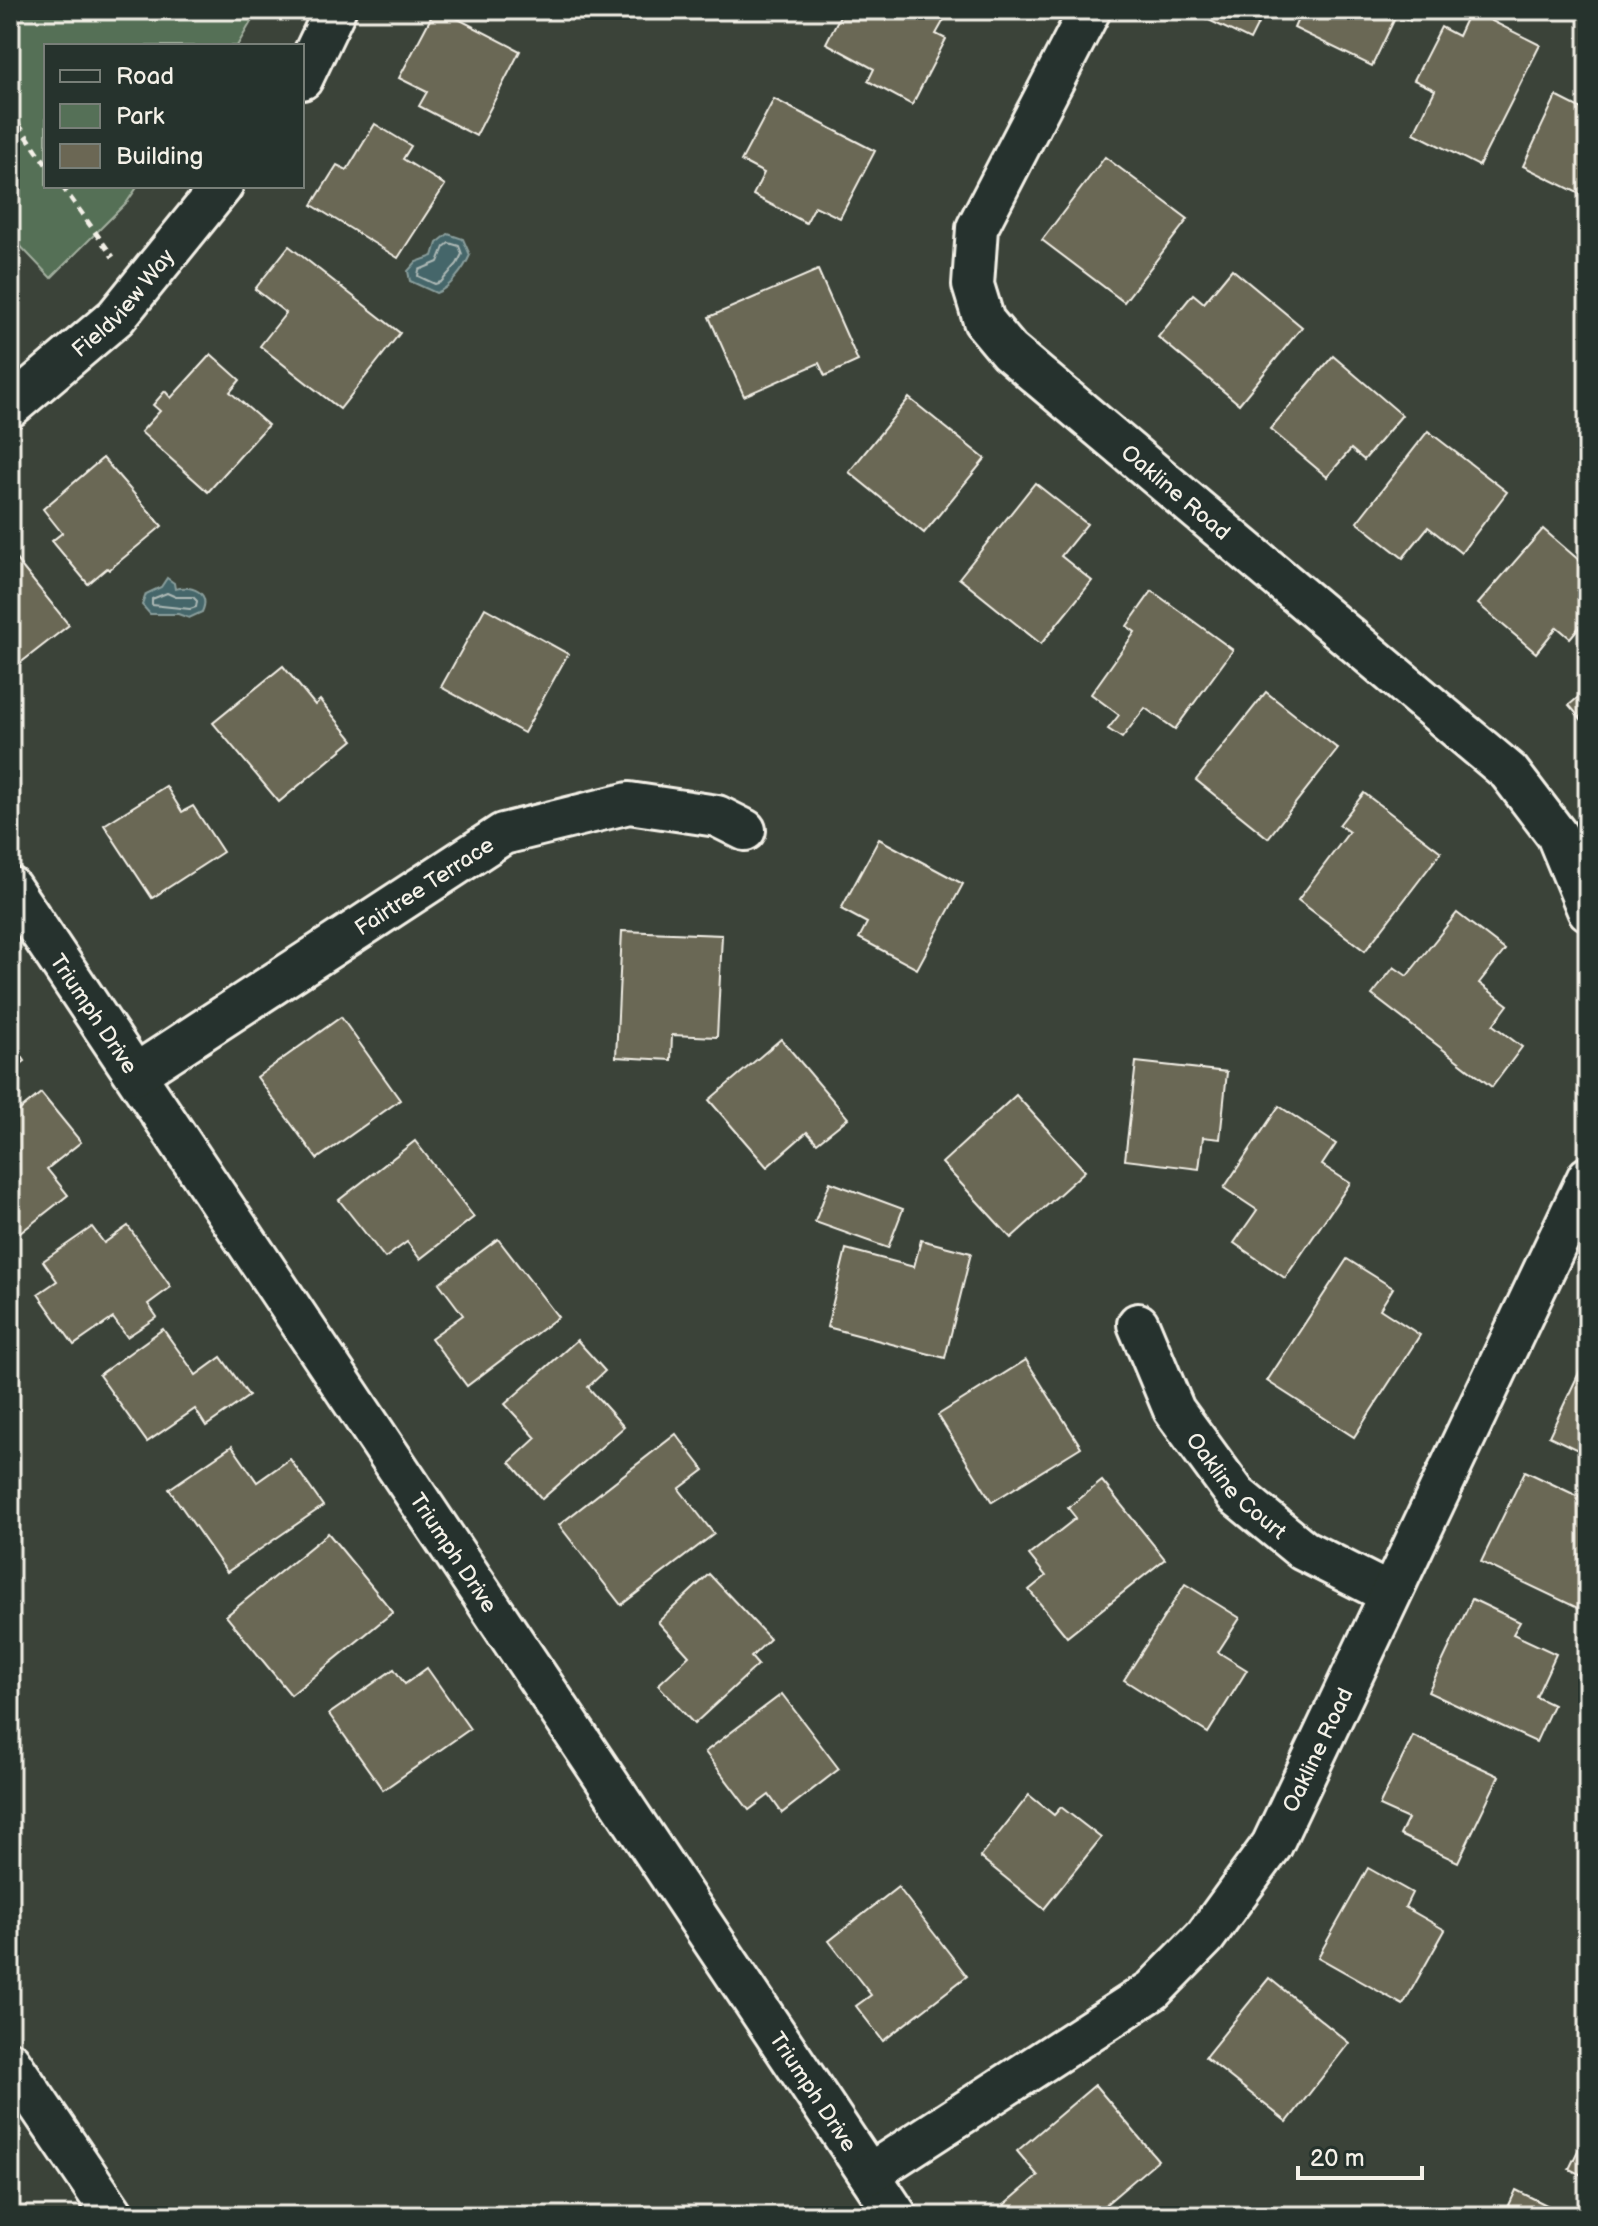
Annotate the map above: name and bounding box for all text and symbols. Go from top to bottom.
legend [44,44,304,188]
text: Road [116,62,174,91]
text: Park [116,102,164,131]
text: Building [116,142,203,171]
street label: Fieldview Way [67,244,181,364]
street label: Oakline Road [1115,439,1235,547]
street label: Fairtree Terrace [350,832,499,942]
street label: Triumph Drive [43,949,143,1079]
street label: Oakline Court [1180,1428,1292,1546]
street label: Triumph Drive [403,1488,502,1618]
street label: Oakline Road [1278,1684,1359,1817]
street label: Triumph Drive [763,2027,862,2157]
scale bar [1298,2130,1422,2180]
text: 20 m [1310,2144,1365,2173]

